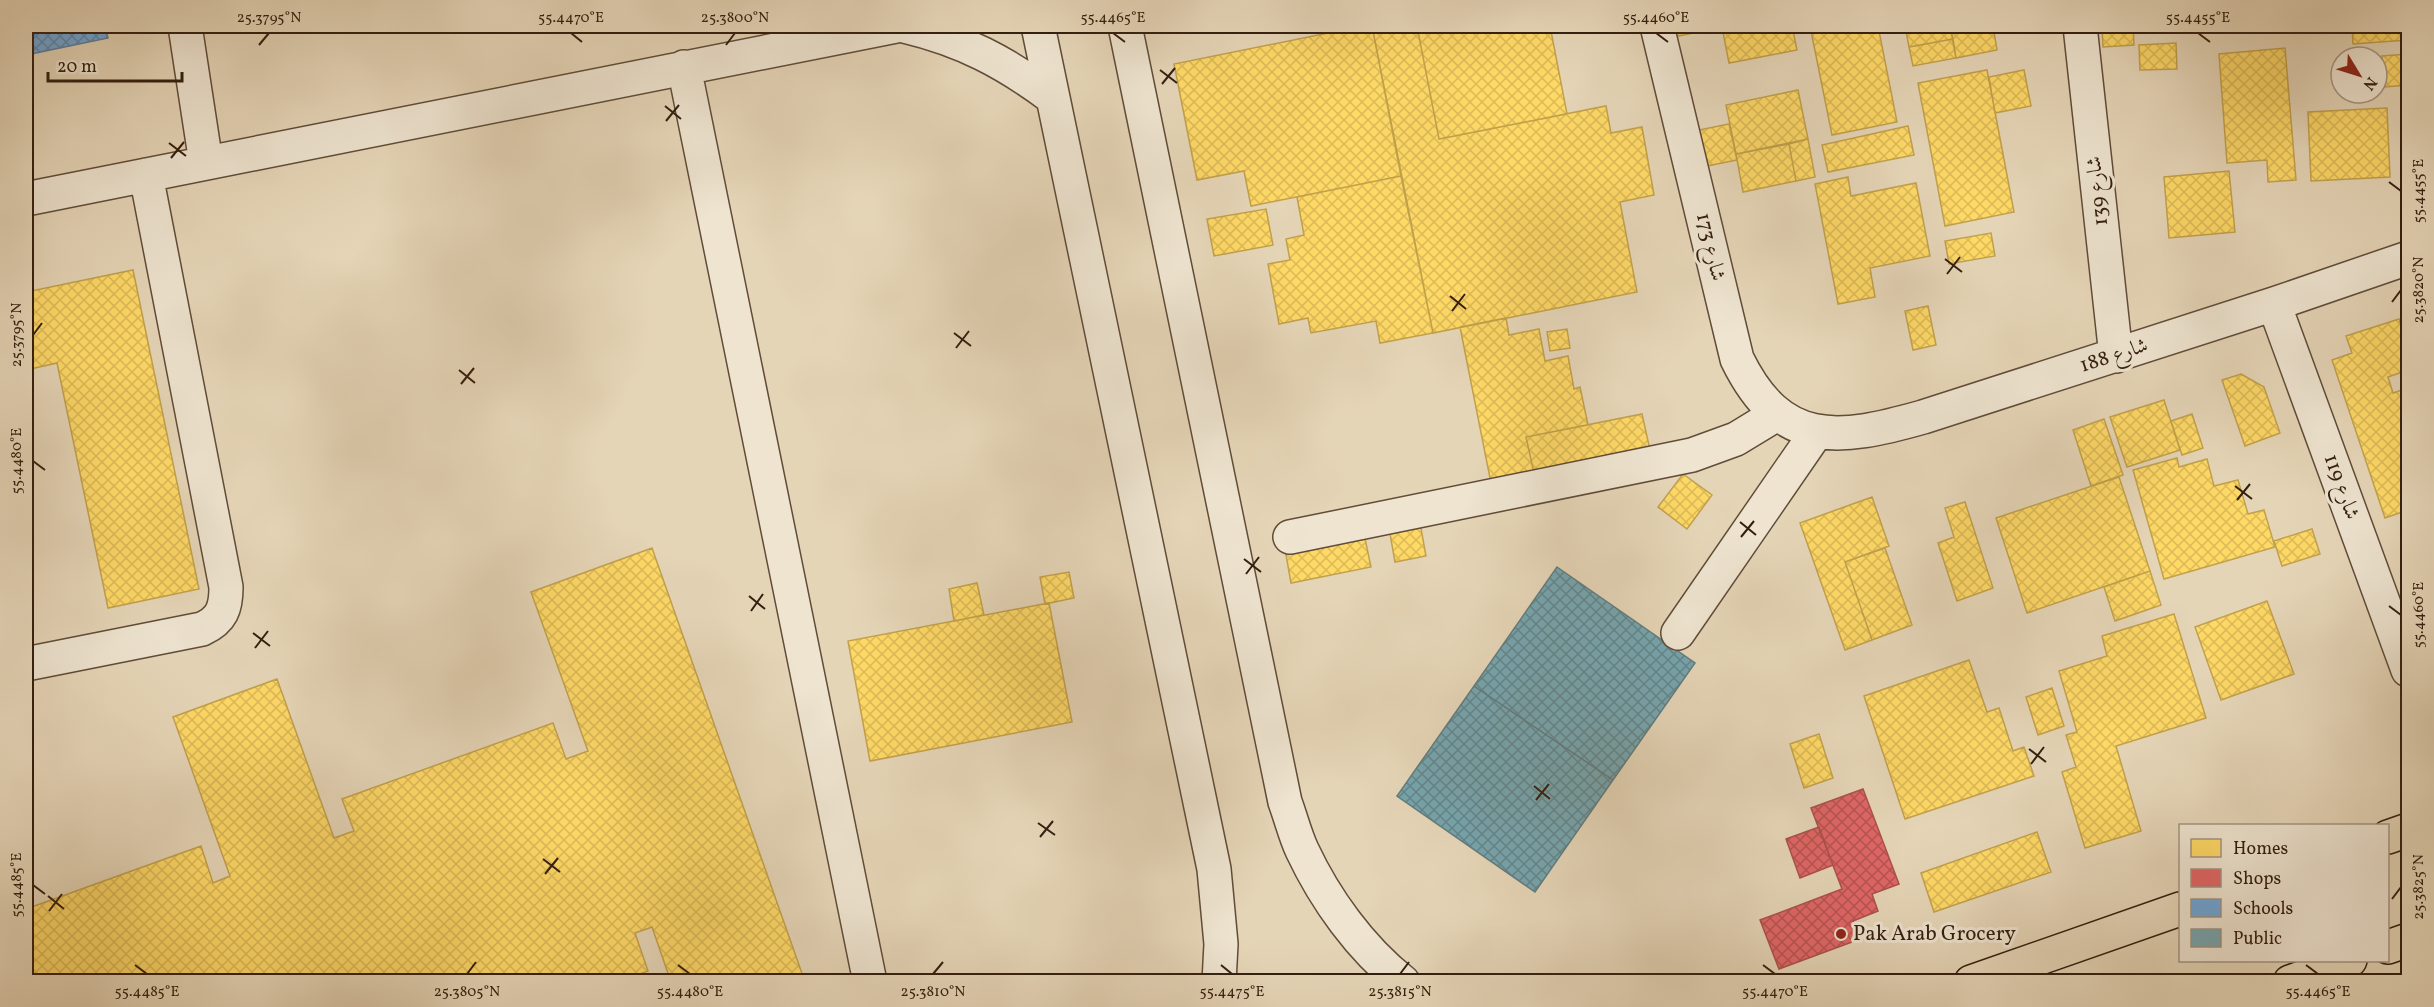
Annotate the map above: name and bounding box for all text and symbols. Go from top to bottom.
text: 25.3795°N [237,8,301,29]
text: 55.4470°E [538,8,604,29]
text: 25.3800°N [701,8,769,29]
text: 55.4465°E [1080,8,1146,29]
text: 55.4460°E [1623,8,1689,29]
text: 55.4455°E [2166,8,2230,29]
scale bar [48,45,182,83]
north arrow [2329,45,2389,105]
text: 20 m [57,55,97,80]
text: N [2357,72,2381,95]
street label: شارع 139 [2080,154,2118,227]
text: 55.4455°E [2409,159,2430,223]
street label: شارع 173 [1686,210,1732,284]
text: 25.3820°N [2409,257,2430,323]
text: 25.3795°N [7,303,28,367]
street label: شارع 188 [2076,331,2152,383]
text: 55.4480°E [7,428,28,494]
street label: شارع 119 [2314,450,2366,525]
text: 55.4460°E [2409,582,2430,648]
legend [2179,824,2389,962]
text: Homes [2233,837,2288,862]
text: 55.4485°E [7,853,28,917]
text: 25.3825°N [2409,854,2430,920]
text: Shops [2233,867,2281,892]
text: Schools [2233,897,2293,922]
place label: Pak Arab Grocery [1853,920,2016,949]
marker: Pak Arab Grocery [1834,927,1848,941]
text: Public [2233,927,2282,952]
text: 55.4485°E [115,982,179,1003]
text: 25.3805°N [434,982,500,1003]
text: 55.4480°E [657,982,723,1003]
text: 25.3810°N [901,982,965,1003]
text: 55.4475°E [1200,982,1265,1003]
text: 25.3815°N [1368,982,1432,1003]
text: 55.4470°E [1742,982,1808,1003]
text: 55.4465°E [2285,982,2351,1003]

